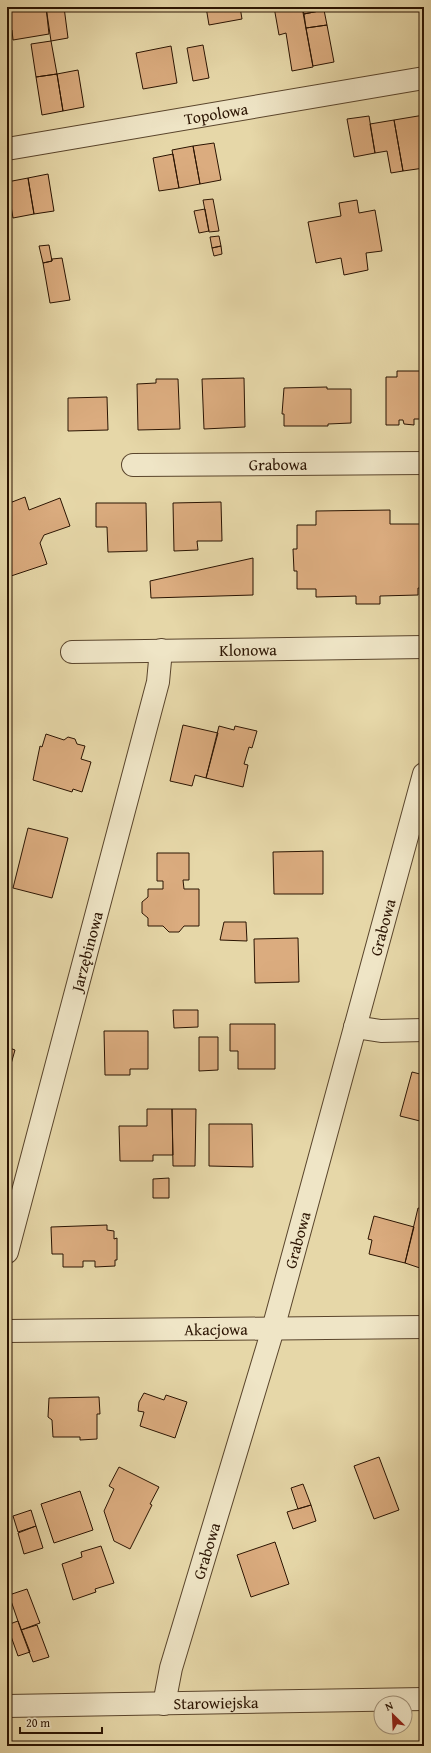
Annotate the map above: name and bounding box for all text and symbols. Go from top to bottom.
street label: Topolowa [182,96,250,131]
street label: Grabowa [249,452,308,476]
street label: Klonowa [219,637,277,662]
street label: Grabowa [363,896,402,959]
street label: Jarzębinowa [64,908,109,996]
street label: Grabowa [278,1208,317,1271]
street label: Akacjowa [184,1317,248,1341]
street label: Grabowa [186,1519,226,1582]
street label: Starowiejska [173,1690,259,1715]
north arrow [373,1695,413,1735]
text: N [382,1697,396,1715]
scale bar [20,1709,102,1735]
text: 20 m [26,1714,50,1731]

